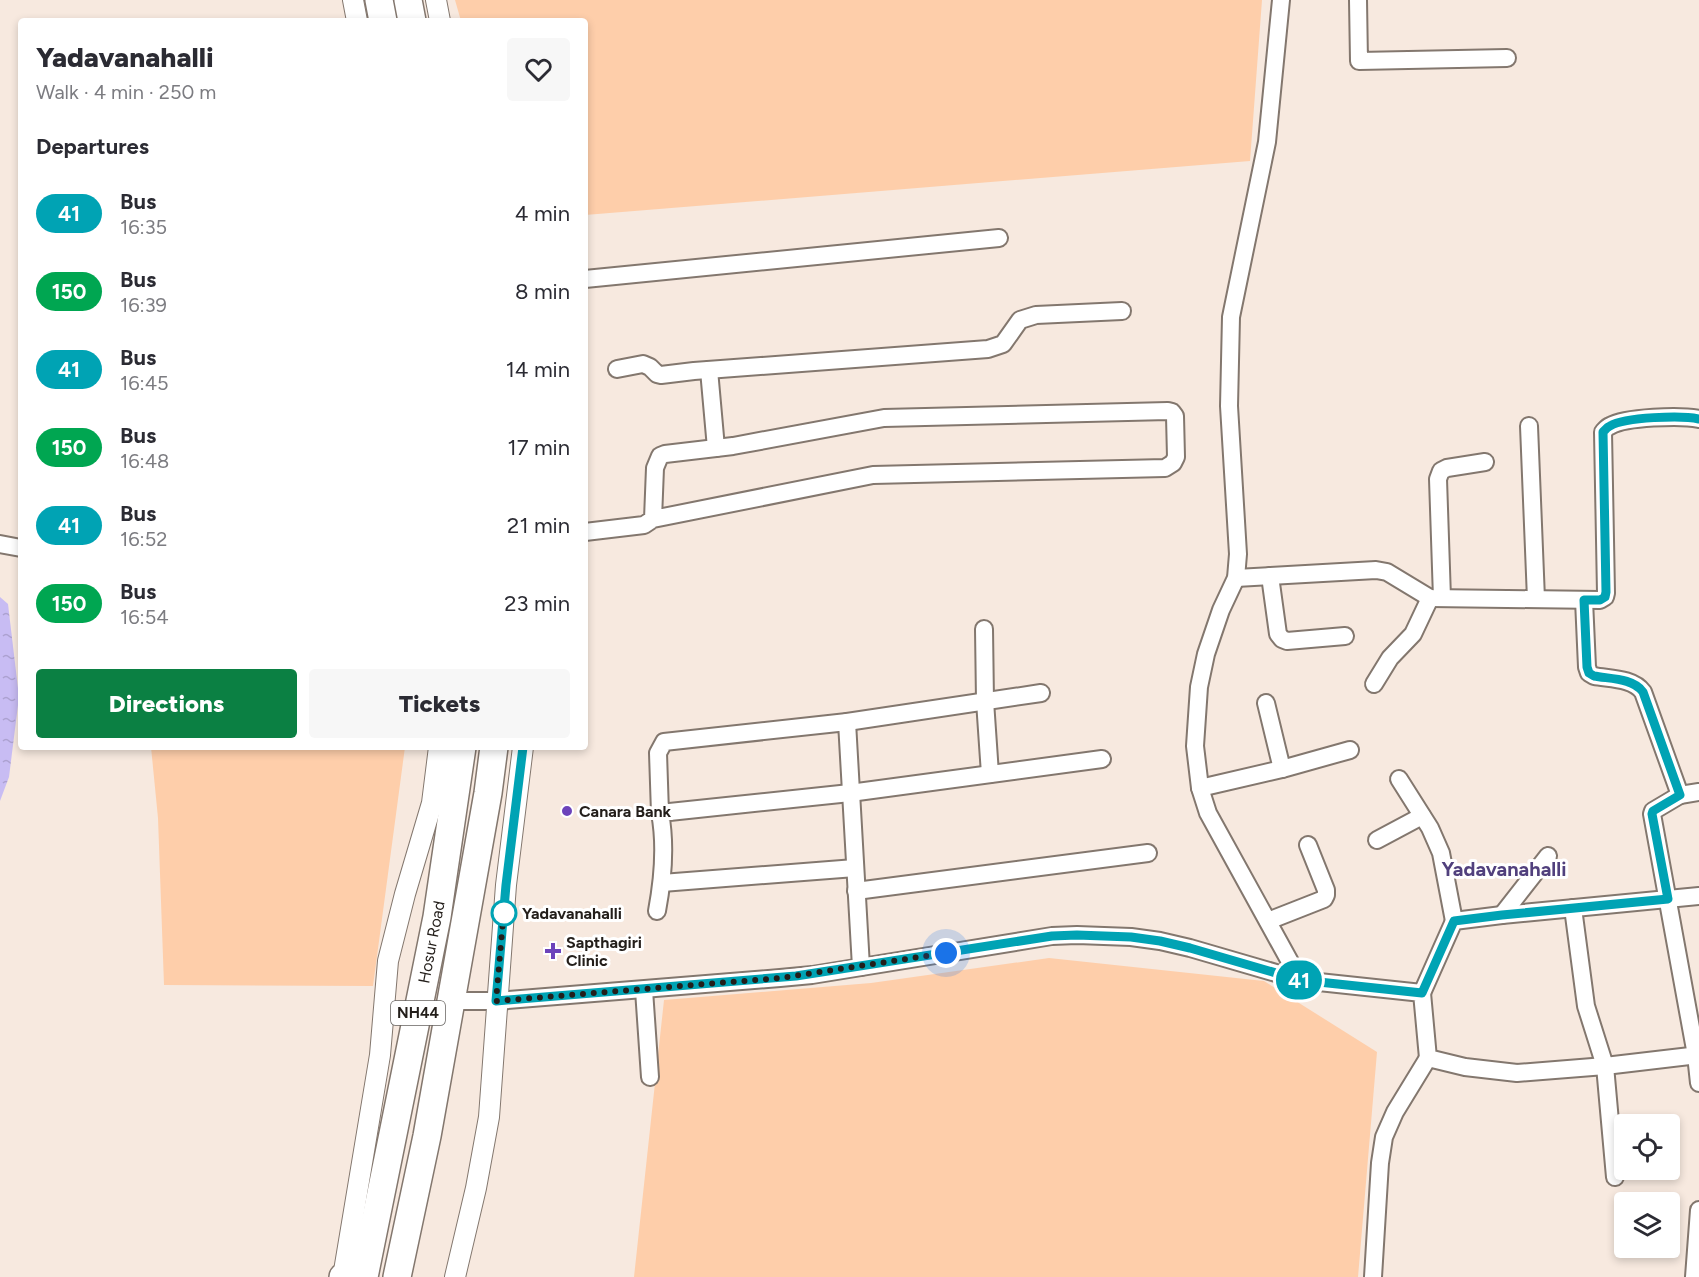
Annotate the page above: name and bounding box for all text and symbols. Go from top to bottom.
button: heart [507,38,570,101]
text: Yadavanahalli [36,40,214,74]
text: Walk · 4 min · 250 m [36,80,216,104]
text: Departures [36,133,149,160]
text: Bus [120,188,156,215]
text: 4 min [515,200,570,227]
text: 41 [58,201,80,226]
text: 16:35 [120,215,167,239]
text: Bus [120,266,156,293]
text: 8 min [515,278,570,305]
text: 150 [52,279,86,304]
text: 16:39 [120,293,167,317]
text: Bus [120,344,156,371]
text: 14 min [506,356,570,383]
text: 41 [58,357,80,382]
text: 16:45 [120,371,169,395]
text: Bus [120,422,156,449]
text: 17 min [508,434,570,461]
text: 150 [52,435,86,460]
text: 16:48 [120,449,169,473]
text: Bus [120,500,156,527]
text: 21 min [507,512,570,539]
text: 41 [58,513,80,538]
text: 16:52 [120,527,167,551]
text: Bus [120,578,156,605]
text: 23 min [504,590,570,617]
text: 150 [52,591,86,616]
text: 16:54 [120,605,169,629]
button: Directions [36,669,297,738]
button: Tickets [309,669,570,738]
place label: Canara Bank [579,802,672,821]
marker: Canara Bank [560,804,574,818]
district label: Yadavanahalli [1442,857,1566,881]
street label: Hosur Road [414,899,449,985]
marker: Yadavanahalli [491,900,517,926]
place label: Yadavanahalli [522,904,622,923]
place label: Sapthagiri Clinic [566,933,642,970]
your location [931,938,961,968]
marker: Sapthagiri Clinic [544,942,562,960]
line badge: 41 [1272,960,1326,1000]
text: 41 [1288,968,1310,993]
road number: NH44 [391,1001,445,1025]
map controls [1614,1114,1680,1258]
button: locate [1614,1114,1680,1180]
button: layers [1614,1192,1680,1258]

